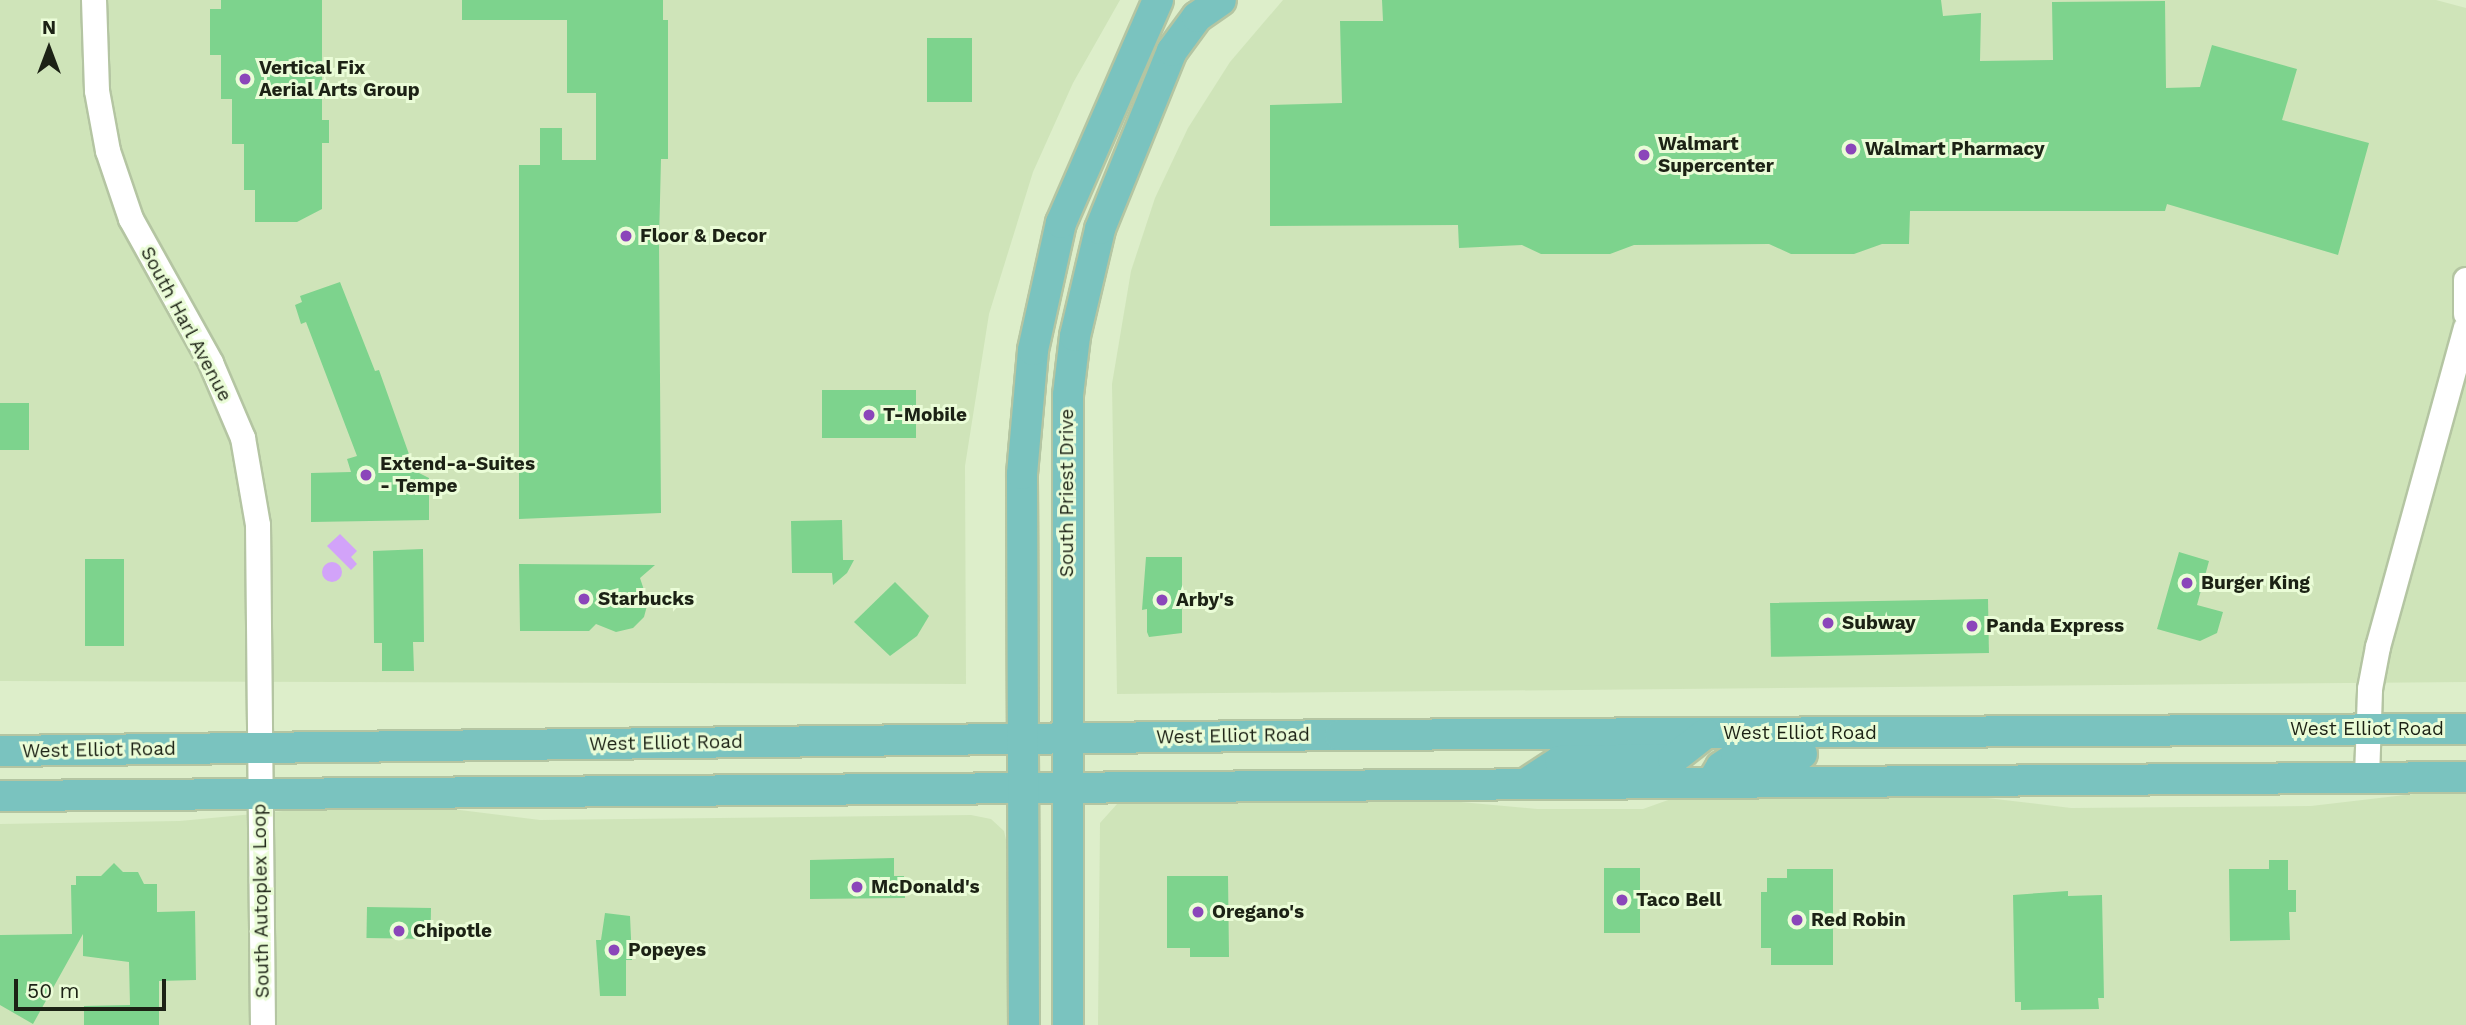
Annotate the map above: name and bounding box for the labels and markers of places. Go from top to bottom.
place label: Vertical Fix Aerial Arts Group [259,57,420,101]
marker: Vertical Fix Aerial Arts Group [237,71,253,87]
place label: Walmart Supercenter [1658,133,1774,177]
place label: Walmart Pharmacy [1865,138,2045,160]
marker: Walmart Pharmacy [1843,141,1859,157]
marker: Walmart Supercenter [1636,147,1652,163]
place label: Floor & Decor [640,225,767,247]
marker: Floor & Decor [618,228,634,244]
place label: T-Mobile [883,404,967,426]
marker: T-Mobile [861,407,877,423]
place label: Extend-a-Suites - Tempe [380,453,535,497]
marker: Extend-a-Suites - Tempe [358,467,374,483]
place label: Burger King [2201,572,2310,594]
marker: Burger King [2179,575,2195,591]
place label: Starbucks [598,588,694,610]
place label: Arby's [1176,589,1234,611]
marker: Starbucks [576,591,592,607]
marker: Arby's [1154,592,1170,608]
place label: Subway [1842,612,1916,634]
marker: Subway [1820,615,1836,631]
place label: Panda Express [1986,615,2124,637]
marker: Panda Express [1964,618,1980,634]
place label: McDonald's [871,876,980,898]
marker: McDonald's [849,879,865,895]
place label: Taco Bell [1636,889,1722,911]
marker: Taco Bell [1614,892,1630,908]
place label: Oregano's [1212,901,1304,923]
marker: Oregano's [1190,904,1206,920]
place label: Red Robin [1811,909,1906,931]
marker: Red Robin [1789,912,1805,928]
place label: Chipotle [413,920,492,942]
marker: Chipotle [391,923,407,939]
place label: Popeyes [628,939,706,961]
marker: Popeyes [606,942,622,958]

